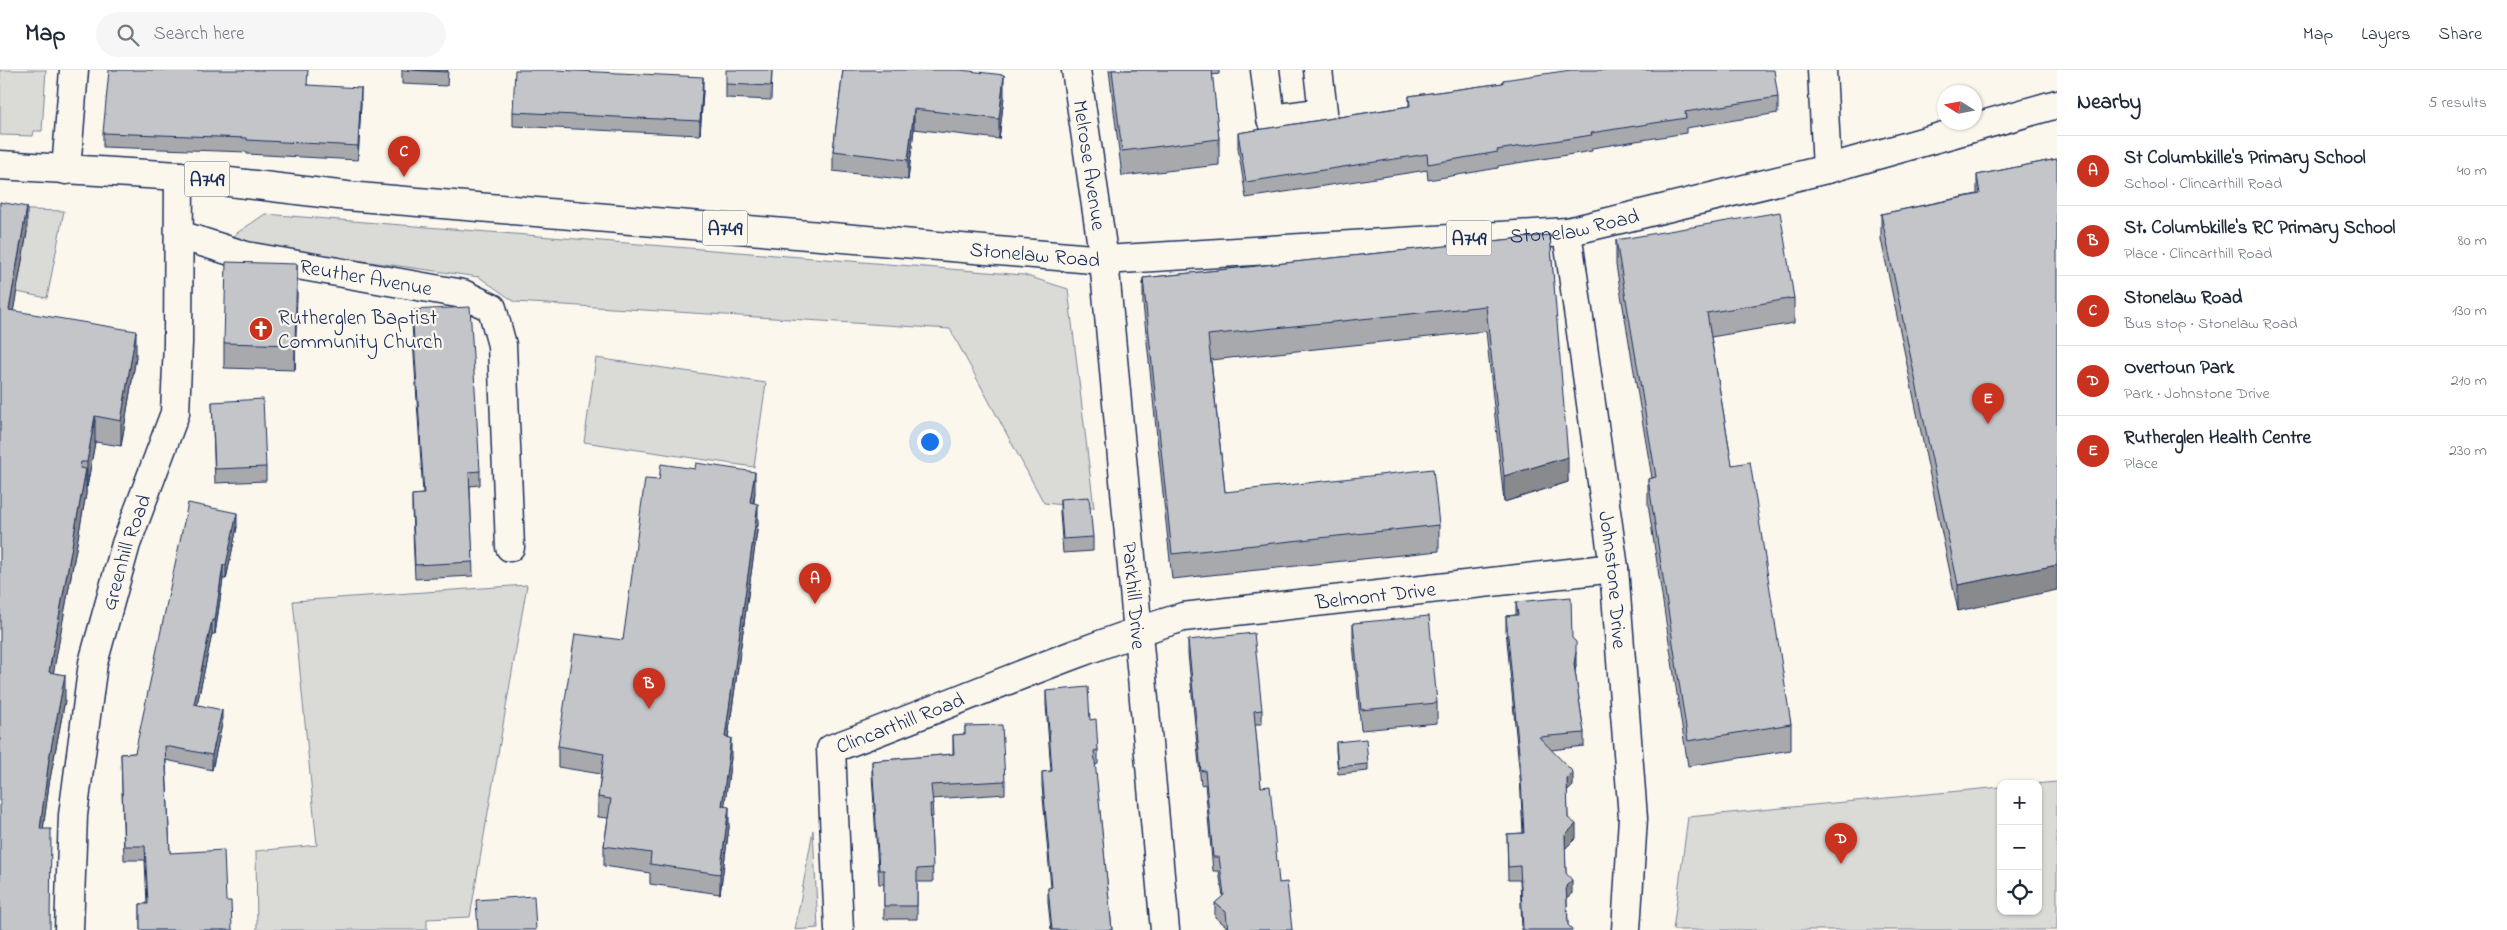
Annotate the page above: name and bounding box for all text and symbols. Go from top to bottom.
search box [96,12,446,57]
text: Map [25,17,66,52]
icon: search [114,21,142,49]
text: Search here [154,21,245,48]
text: Map [2303,22,2333,48]
text: Layers [2361,22,2411,48]
text: Share [2439,22,2482,48]
north arrow [1937,85,1982,130]
text: Nearby [2077,88,2141,118]
text: 5 results [2428,91,2487,115]
street label: Melrose Avenue [1064,98,1113,233]
pin: C [388,136,420,177]
text: St Columbkille's Primary School [2124,145,2366,172]
text: A [2088,159,2098,183]
text: 40 m [2457,159,2487,183]
road number: A749 [184,162,230,196]
text: School · Clincarthill Road [2124,172,2282,196]
street label: Stonelaw Road [1509,202,1642,252]
road number: A749 [702,210,748,246]
text: St. Columbkille's RC Primary School [2124,215,2396,242]
road number: A749 [1446,220,1492,256]
text: B [2088,229,2098,253]
text: 80 m [2458,229,2487,253]
street label: Stonelaw Road [968,236,1102,277]
text: Place · Clincarthill Road [2124,242,2272,266]
street label: Reuther Avenue [297,253,435,305]
text: Stonelaw Road [2124,285,2242,312]
text: C [2089,299,2097,323]
text: 130 m [2452,299,2487,323]
place label: Rutherglen Baptist Community Church [278,304,442,360]
text: Bus stop · Stonelaw Road [2124,312,2298,336]
church icon: Rutherglen Baptist Community Church [248,316,274,342]
text: Overtoun Park [2124,355,2234,382]
text: D [2087,369,2099,393]
text: 210 m [2451,369,2487,393]
text: Park · Johnstone Drive [2124,382,2270,406]
pin: E [1972,383,2004,424]
text: Rutherglen Health Centre [2124,425,2311,452]
your location [917,429,943,455]
text: E [2088,439,2098,463]
text: 230 m [2449,439,2487,463]
text: Place [2124,452,2158,476]
street label: Greenhill Road [95,490,160,614]
street label: Johnstone Drive [1589,509,1633,651]
street label: Parkhill Drive [1113,541,1152,651]
pin: A [799,563,831,604]
street label: Belmont Drive [1313,575,1438,619]
pin: B [633,668,665,709]
street label: Clincarthill Road [832,686,969,763]
map controls [1997,780,2042,915]
button: + [1997,780,2042,825]
pin: D [1825,823,1857,864]
button: − [1997,825,2042,870]
button: locate [1997,870,2042,915]

